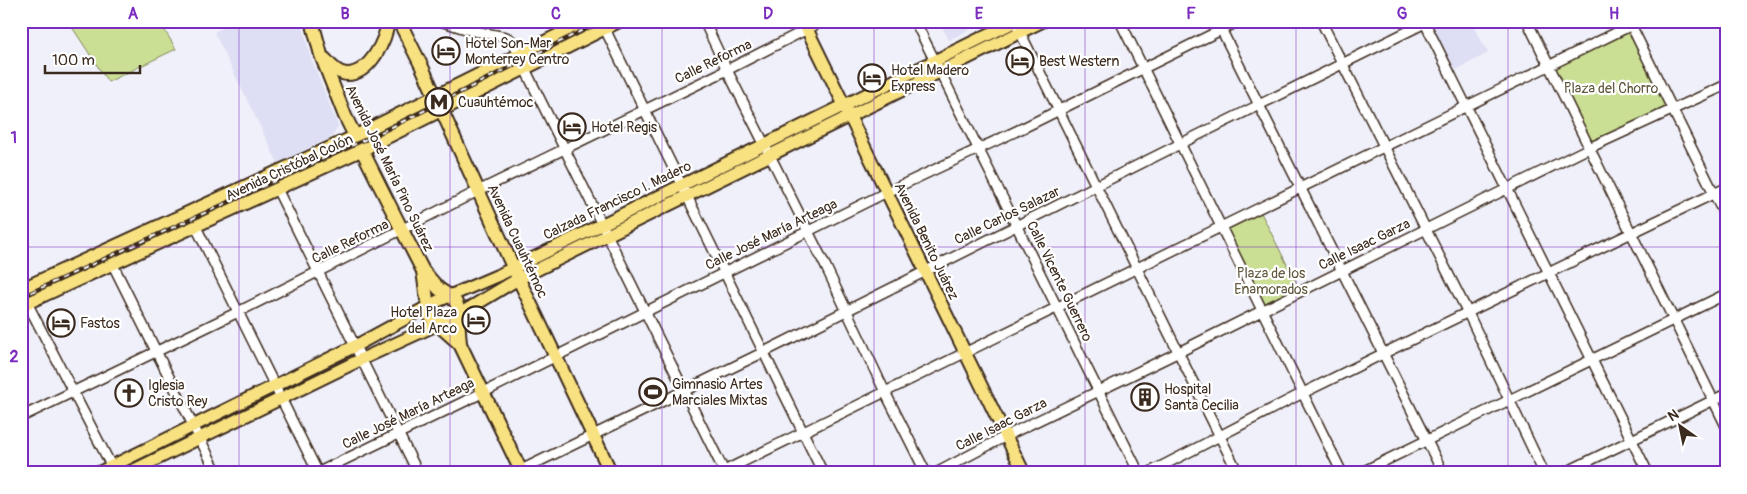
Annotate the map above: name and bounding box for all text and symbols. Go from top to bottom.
text: A [128,4,139,24]
text: B [340,4,350,24]
text: C [551,4,561,24]
text: D [763,4,773,24]
text: E [975,4,984,24]
text: F [1186,4,1196,24]
text: G [1397,4,1408,24]
text: H [1609,4,1619,24]
place label: Hotel Son-Mar Monterrey Centro [465,35,570,68]
hotel icon: Hotel Son-Mar Monterrey Centro [431,36,461,66]
street label: Calle Reforma [672,36,754,87]
scale bar [45,42,140,74]
hotel icon: Best Western [1005,46,1035,76]
text: 100 m [52,51,95,70]
place label: Best Western [1039,53,1119,70]
place label: Hotel Madero Express [891,62,970,95]
hotel icon: Hotel Madero Express [857,63,887,93]
park label: Plaza del Chorro [1564,80,1659,97]
street label: Avenida José María Pino Suárez [342,82,437,254]
metro station icon: Cuauhtémoc [424,87,454,117]
place label: Cuauhtémoc [458,94,534,111]
hotel icon: Hotel Regis [557,112,587,142]
place label: Hotel Regis [591,119,658,136]
text: 1 [11,128,17,148]
street label: Avenida Cristóbal Colón [223,130,356,204]
street label: Calzada Francisco I. Madero [540,157,694,244]
street label: Avenida Benito Juárez [891,180,962,303]
street label: Avenida Cuauhtémoc [484,182,551,301]
street label: Calle Carlos Salazar [952,183,1063,248]
street label: Calle José María Arteaga [703,195,840,274]
street label: Calle Isaac Garza [1316,215,1413,274]
street label: Calle Reforma [309,216,391,267]
street label: Calle Vicente Guerrero [1023,218,1096,345]
park label: Plaza de los Enamorados [1234,265,1309,298]
place label: Hotel Plaza del Arco [390,304,457,337]
hotel icon: Hotel Plaza del Arco [461,305,491,335]
hotel icon: Fastos [46,308,76,338]
place label: Fastos [80,315,121,332]
text: 2 [10,347,19,367]
street label: Calle José María Arteaga [340,374,477,453]
place label: Gimnasio Artes Marciales Mixtas [672,376,768,409]
place label: Iglesia Cristo Rey [148,377,208,410]
sports icon: Gimnasio Artes Marciales Mixtas [638,377,668,407]
church icon: Iglesia Cristo Rey [114,378,144,408]
place label: Hospital Santa Cecilia [1164,381,1239,414]
building icon: Hospital Santa Cecilia [1130,382,1160,412]
street label: Calle Isaac Garza [953,394,1050,455]
north arrow [1654,402,1704,452]
text: N [1665,406,1682,425]

